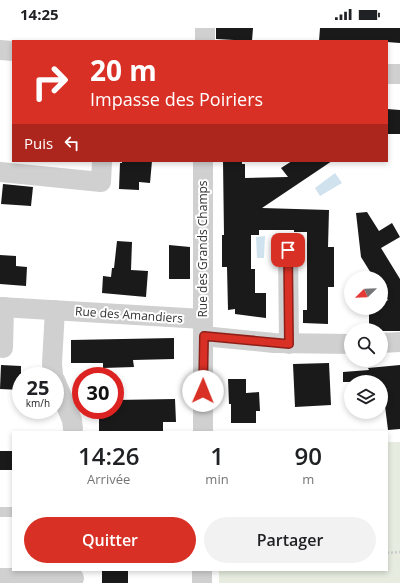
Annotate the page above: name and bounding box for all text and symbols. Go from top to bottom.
text: 14:25 [20,4,59,24]
text: 20 m [90,51,157,89]
icon: right [24,56,76,108]
text: Impasse des Poiriers [90,87,263,111]
icon: left [61,132,83,154]
text: Puis [24,133,53,153]
street label: Rue des Grands Champs [194,180,211,318]
pin [271,233,305,267]
icon: arrive [277,239,299,261]
north arrow [344,271,388,315]
map controls [344,271,388,419]
street label: Rue des Amandiers [75,302,184,327]
button: search [344,323,388,367]
speed limit sign: 30 [72,367,124,419]
position arrow [182,370,224,412]
text: 25 [27,374,49,401]
button: layers [344,375,388,419]
text: km/h [26,396,50,410]
text: 14:26 [78,439,139,472]
text: 1 [210,439,224,472]
text: 90 [295,439,322,472]
text: Arrivée [87,470,130,488]
text: min [205,470,229,488]
text: m [302,470,314,488]
button: Quitter [24,517,196,563]
button: Partager [204,517,376,563]

